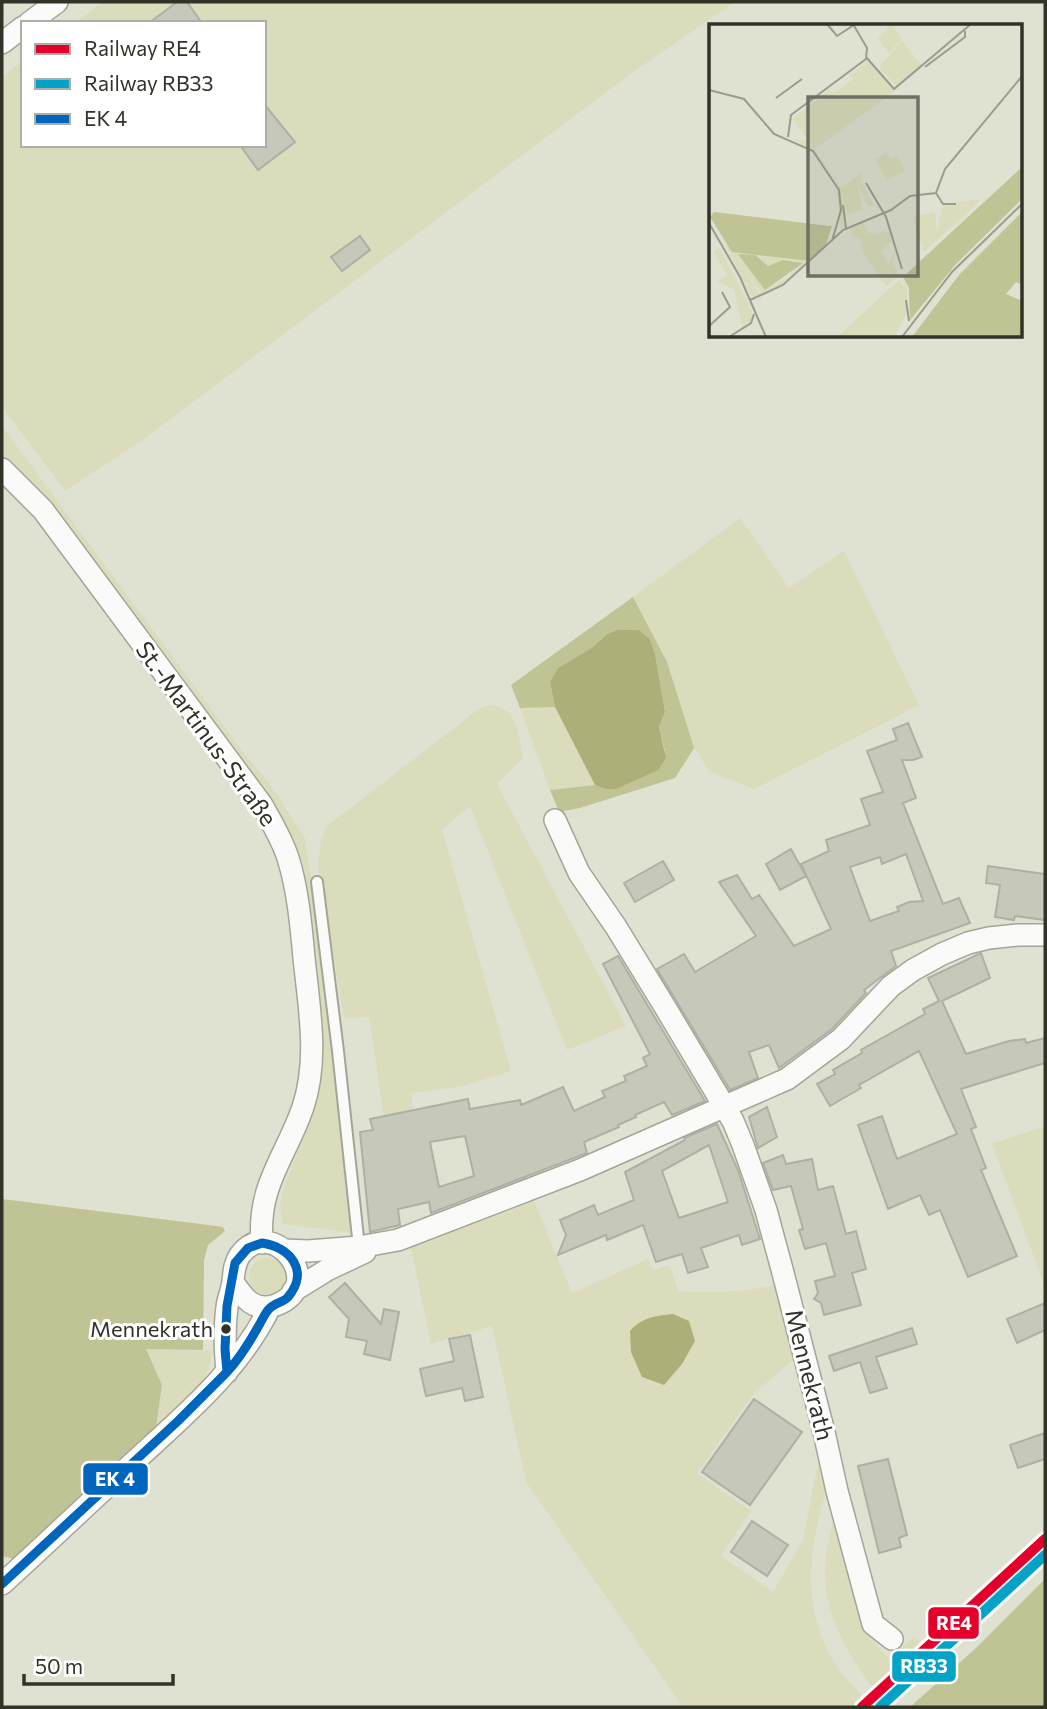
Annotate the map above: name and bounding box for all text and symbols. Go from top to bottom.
legend [21,21,266,147]
inset map [709,24,1023,338]
text: Railway RE4 [84,35,201,60]
text: Railway RB33 [84,70,214,95]
text: EK 4 [84,105,128,130]
street label: St.-Martinus-Straße [130,635,284,831]
street label: Mennekrath [780,1306,841,1443]
place label: Mennekrath [90,1315,213,1342]
marker: Mennekrath [219,1322,233,1336]
line badge: EK 4 [82,1462,149,1496]
text: EK 4 [95,1467,135,1490]
line badge: RE4 [927,1606,980,1640]
text: RE4 [936,1611,972,1634]
scale bar [24,1642,173,1686]
line badge: RB33 [891,1650,957,1683]
text: 50 m [35,1653,83,1678]
text: RB33 [900,1654,948,1677]

